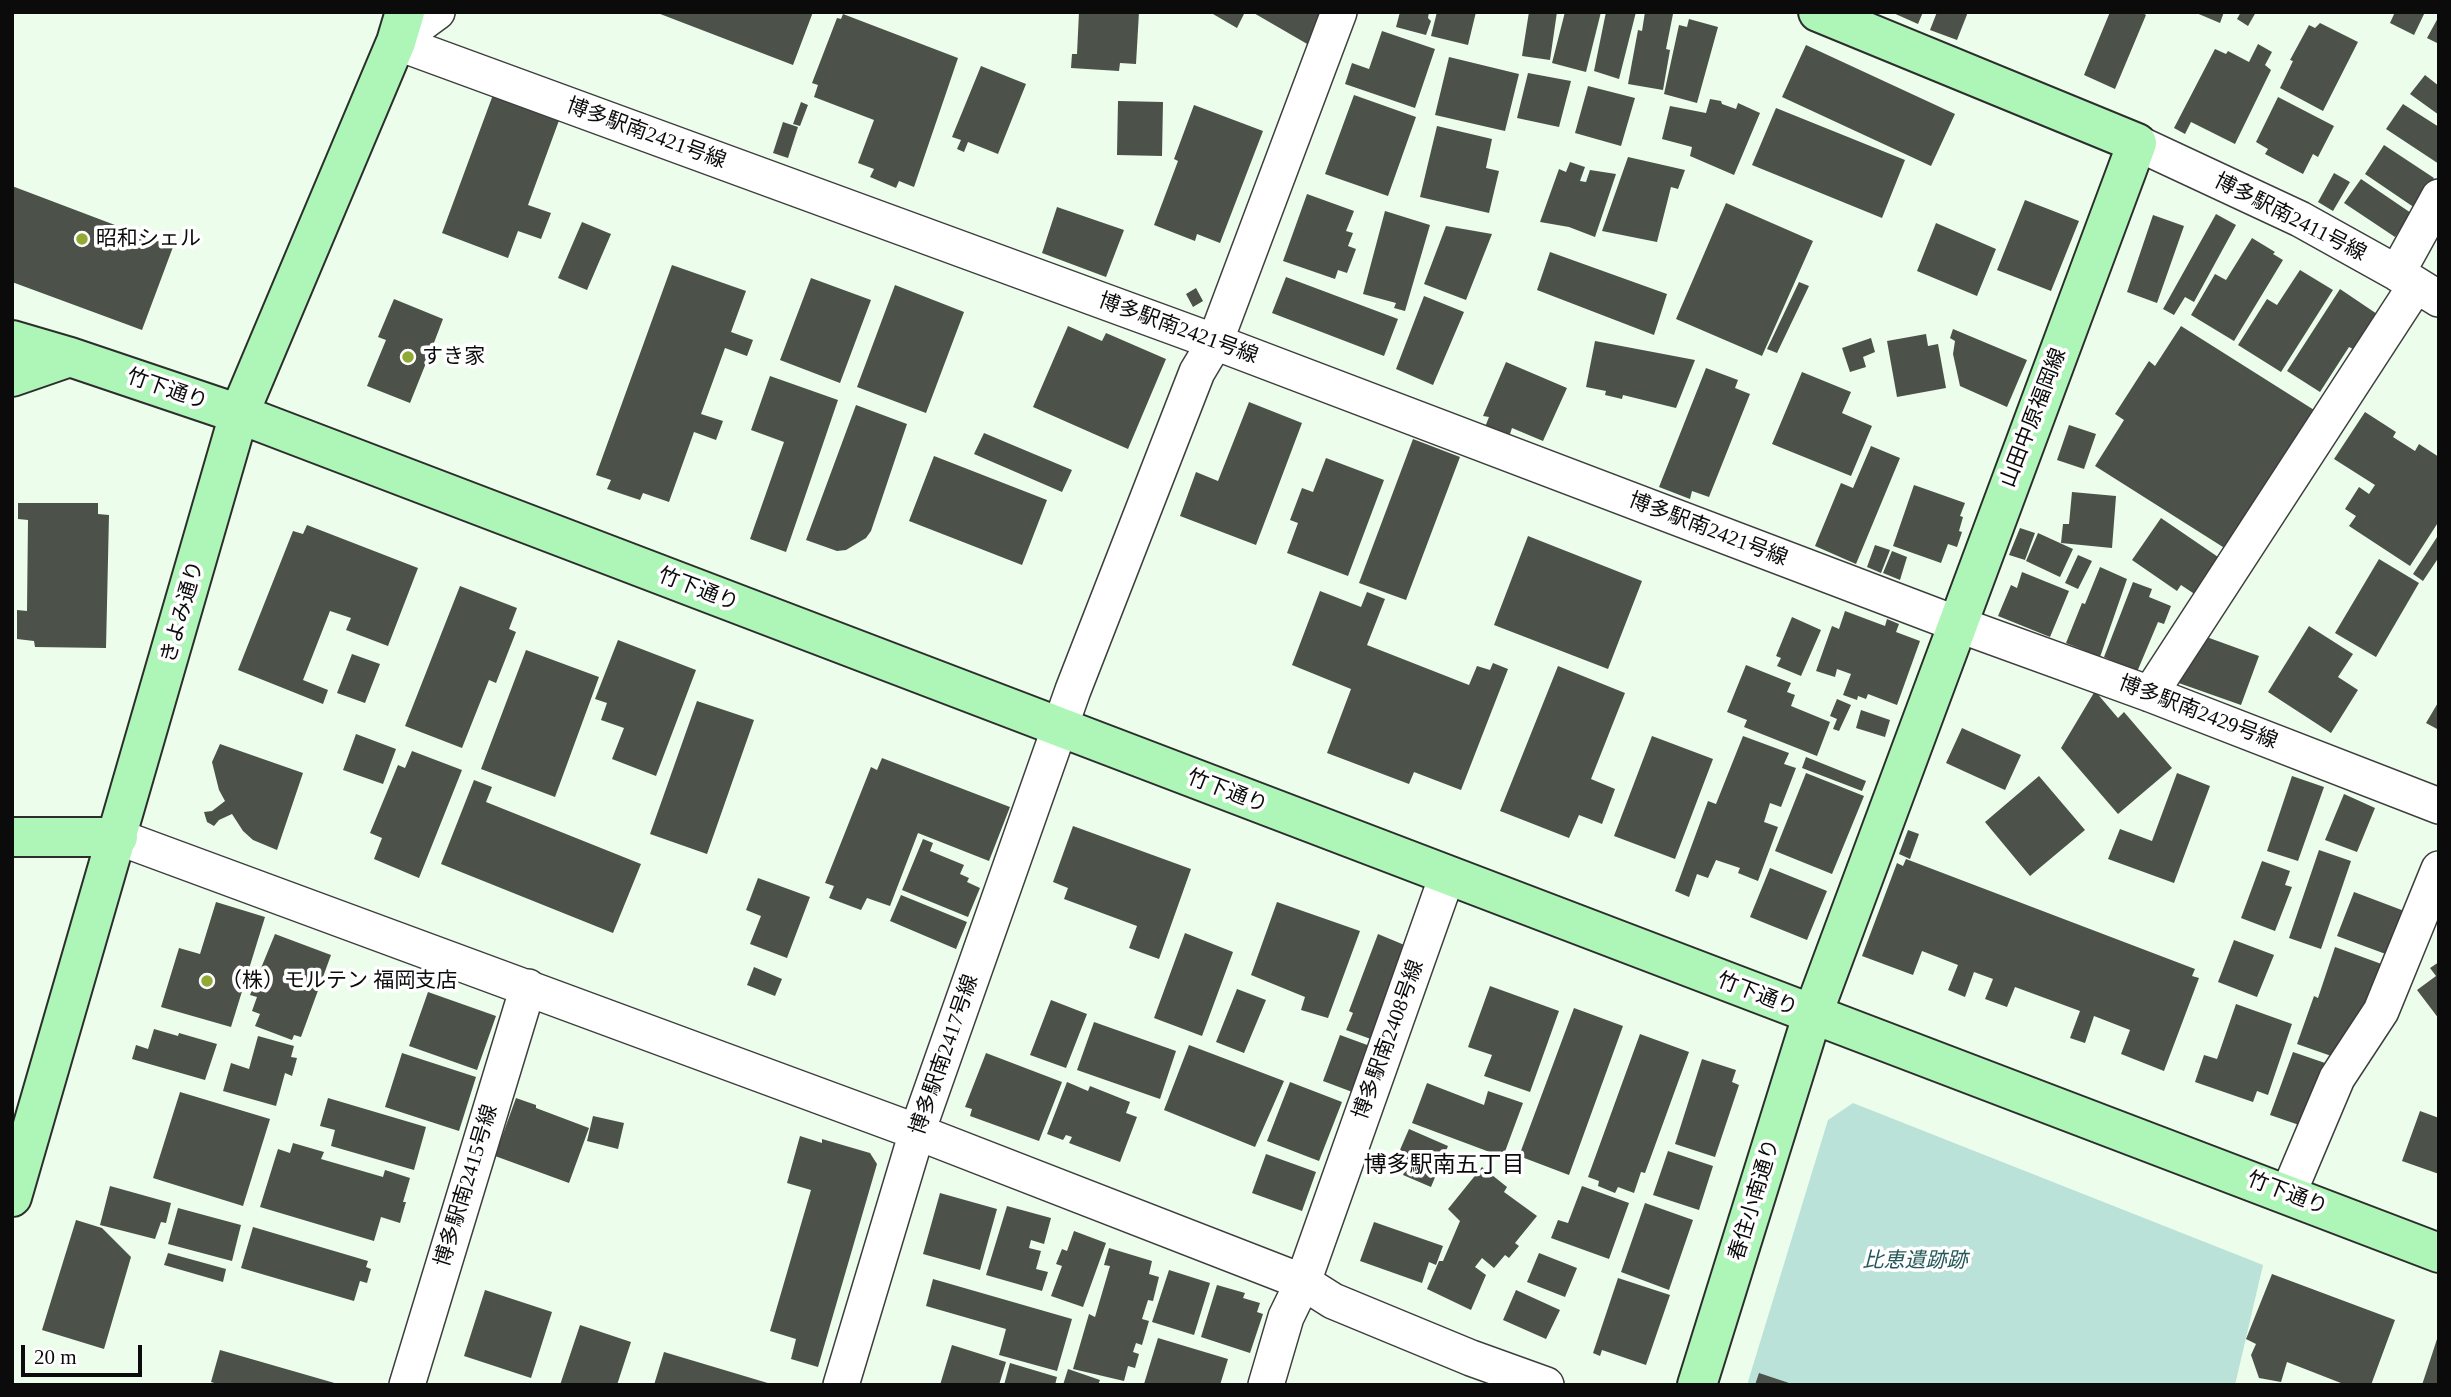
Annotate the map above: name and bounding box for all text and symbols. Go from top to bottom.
street label: 博多駅南2421号線 [563,93,729,175]
street label: 博多駅南2411号線 [2210,169,2370,267]
place label: 昭和シェル [96,226,201,252]
marker: 昭和シェル [74,231,90,247]
street label: 博多駅南2421号線 [1095,288,1261,370]
place label: すき家 [422,344,485,370]
street label: 山田中原福岡線 [1996,345,2072,491]
marker: すき家 [400,349,416,365]
street label: 竹下通り [123,364,211,416]
street label: 博多駅南2421号線 [1625,488,1791,572]
street label: きよみ通り [156,558,210,666]
street label: 竹下通り [654,563,742,617]
street label: 博多駅南2429号線 [2115,671,2281,755]
street label: 竹下通り [1183,765,1271,819]
street label: 博多駅南2408号線 [1348,957,1430,1123]
place label: （株）モルテン 福岡支店 [221,968,457,994]
street label: 竹下通り [1713,968,1801,1022]
street label: 博多駅南2417号線 [906,971,984,1139]
marker: （株）モルテン 福岡支店 [199,973,215,989]
street label: 博多駅南2415号線 [430,1102,504,1270]
street label: 春住小南通り [1725,1136,1785,1264]
district label: 博多駅南五丁目 [1364,1152,1524,1180]
street label: 竹下通り [2243,1167,2331,1221]
park label: 比恵遺跡跡 [1863,1248,1967,1274]
scale bar [24,1330,145,1374]
text: 20 m [34,1345,77,1369]

